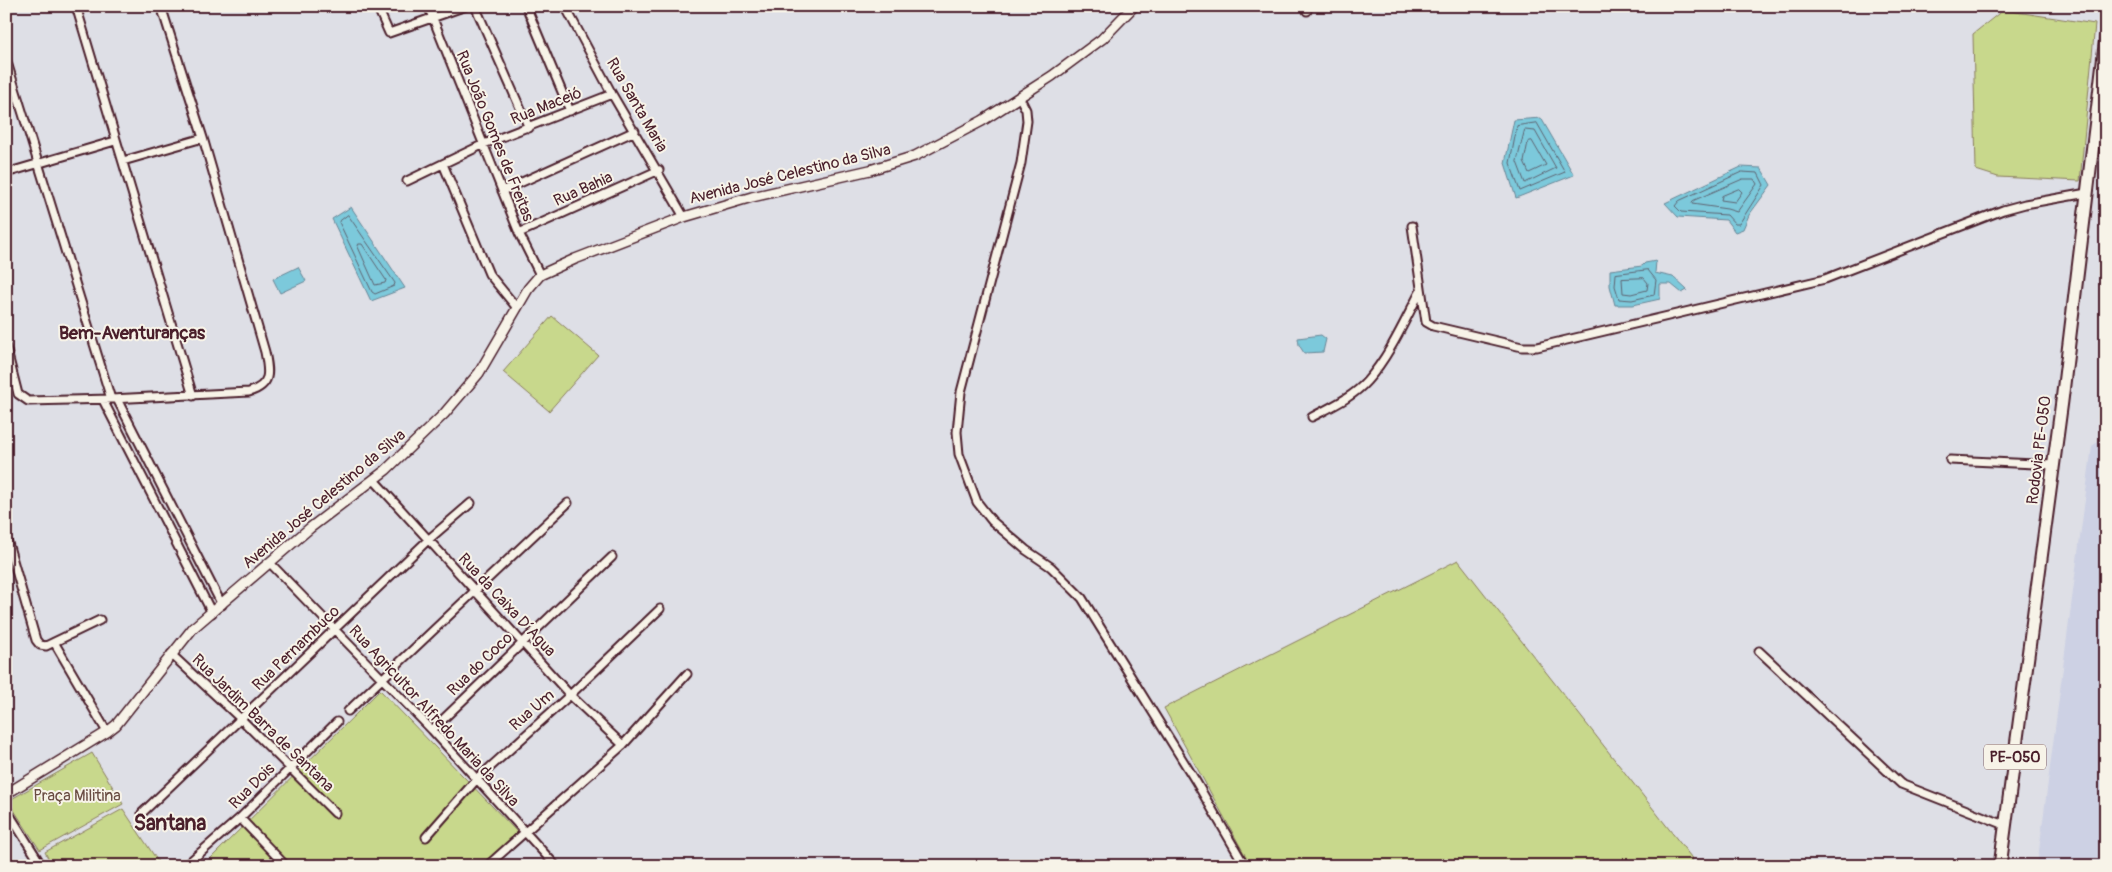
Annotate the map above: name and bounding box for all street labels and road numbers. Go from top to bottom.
street label: Rua João Gomes de Freitas [452,48,538,224]
street label: Rua Santa Maria [602,54,672,156]
street label: Rua Maceió [508,83,585,129]
street label: Avenida José Celestino da Silva [687,139,893,209]
street label: Rua Bahia [550,167,616,211]
street label: Rodovia PE-050 [2022,394,2056,506]
street label: Avenida José Celestino da Silva [238,425,410,573]
street label: Rua da Caixa D´Agua [454,549,560,661]
street label: Rua Pernambuco [248,601,344,695]
street label: Rua Agricultor Alfredo Maria da Silva [345,621,523,811]
street label: Rua do Coco [443,628,517,700]
street label: Rua Jardim Barra de Santana [188,650,338,796]
street label: Rua Um [505,685,559,735]
road number: PE-050 [1984,744,2046,770]
street label: Rua Dois [225,759,279,813]

